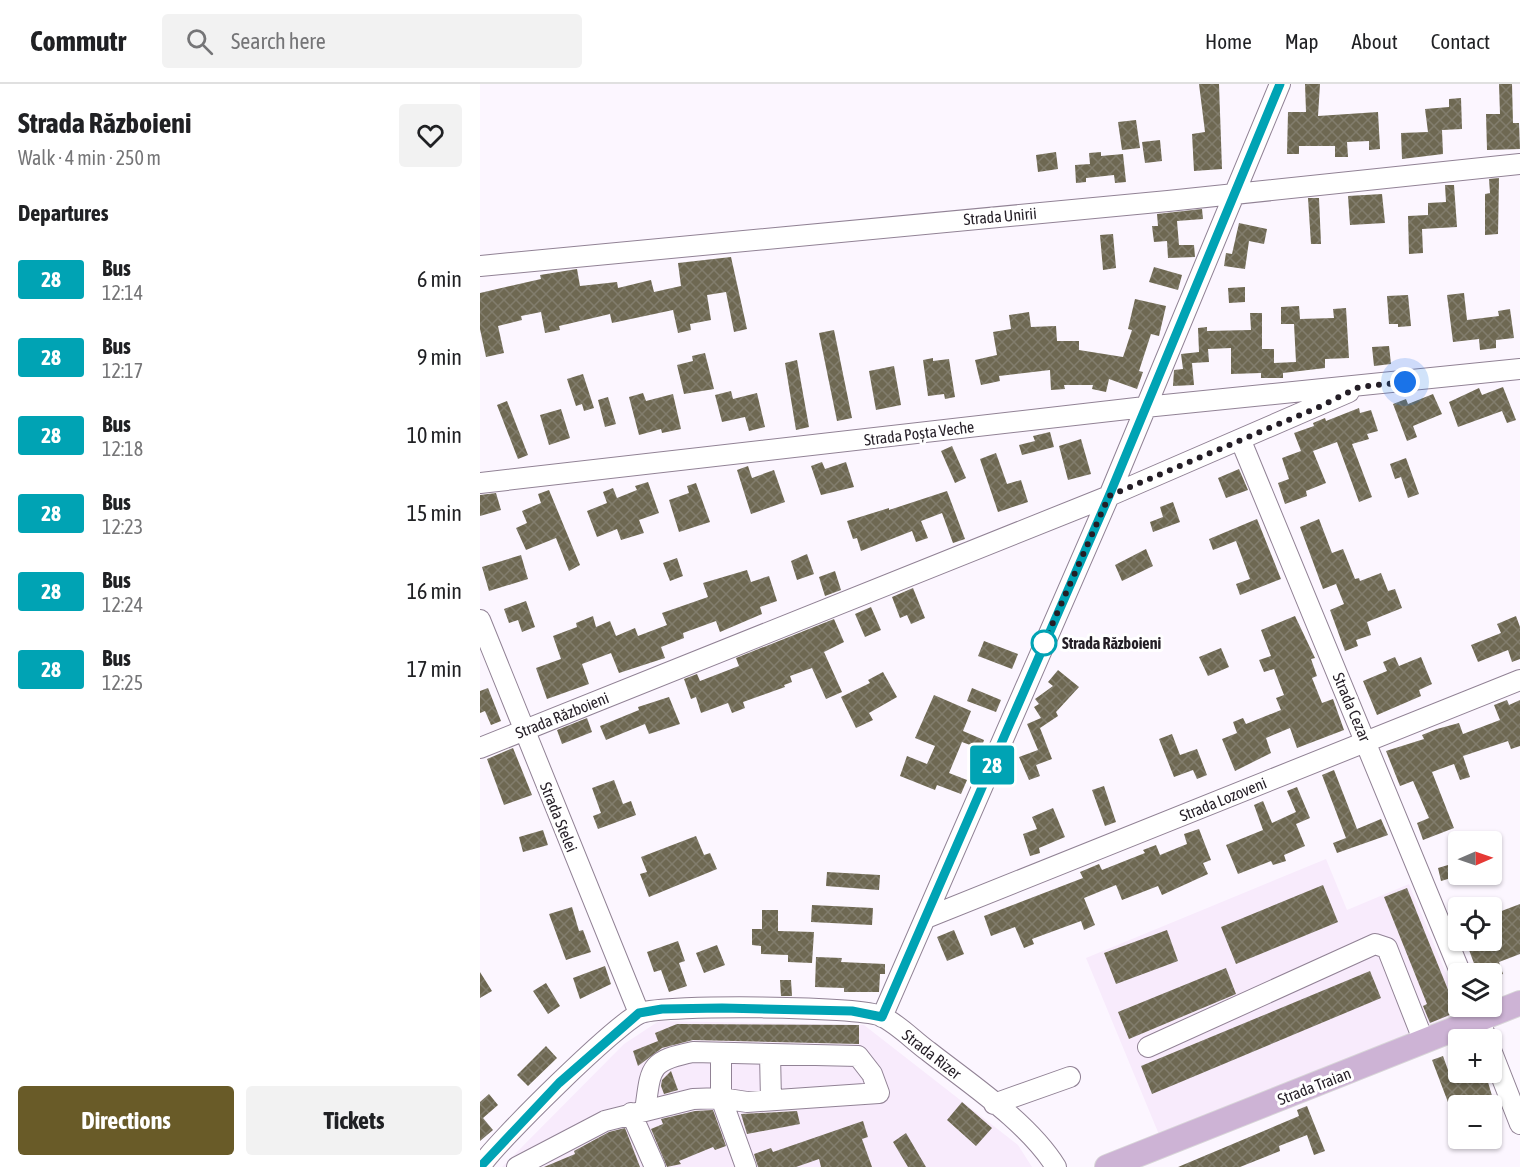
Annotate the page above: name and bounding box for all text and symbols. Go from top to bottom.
search box [162,14,582,68]
text: Commutr [30,25,126,57]
icon: search [183,25,216,58]
text: Search here [231,28,326,54]
text: Home [1205,29,1252,53]
text: Map [1285,29,1319,53]
text: About [1352,29,1398,53]
text: Contact [1431,29,1490,53]
button: heart [399,104,462,167]
text: Strada Războieni [18,107,191,139]
text: Walk · 4 min · 250 m [18,146,161,169]
text: Departures [18,200,108,226]
street label: Strada Unirii [963,204,1037,228]
text: Bus [102,255,131,281]
text: 6 min [417,266,462,292]
text: 28 [41,267,61,291]
text: 12:14 [102,281,143,304]
text: Bus [102,333,131,359]
text: 9 min [417,344,462,370]
text: 28 [41,345,61,369]
text: 12:17 [102,359,143,382]
your location [1390,367,1420,397]
text: Bus [102,411,131,437]
street label: Strada Poșta Veche [863,417,975,450]
text: 10 min [407,422,462,448]
text: 28 [41,423,61,447]
text: 12:18 [102,437,143,460]
text: Bus [102,489,131,515]
text: 15 min [407,500,462,526]
text: 28 [41,501,61,525]
text: 12:23 [102,515,143,538]
text: Bus [102,567,131,593]
text: 16 min [407,578,462,604]
text: 28 [41,579,61,603]
text: 12:24 [102,593,143,616]
marker: Strada Războieni [1031,630,1057,656]
place label: Strada Războieni [1062,634,1161,652]
text: Bus [102,645,131,671]
text: 17 min [407,656,462,682]
text: 28 [41,657,61,681]
street label: Strada Cezar [1329,670,1375,744]
text: 12:25 [102,671,143,694]
street label: Strada Războieni [513,688,611,742]
line badge: 28 [965,746,1019,784]
text: 28 [982,753,1002,777]
street label: Strada Lozoveni [1177,773,1269,825]
street label: Strada Stelei [537,779,581,855]
north arrow [1448,831,1502,885]
map controls [1448,831,1502,1149]
button: locate [1448,897,1502,951]
button: layers [1448,963,1502,1017]
street label: Strada Rizer [899,1025,965,1083]
button: + [1448,1029,1502,1083]
street label: Strada Traian [1275,1064,1353,1108]
button: Directions [18,1086,234,1155]
button: Tickets [246,1086,462,1155]
button: − [1448,1095,1502,1149]

